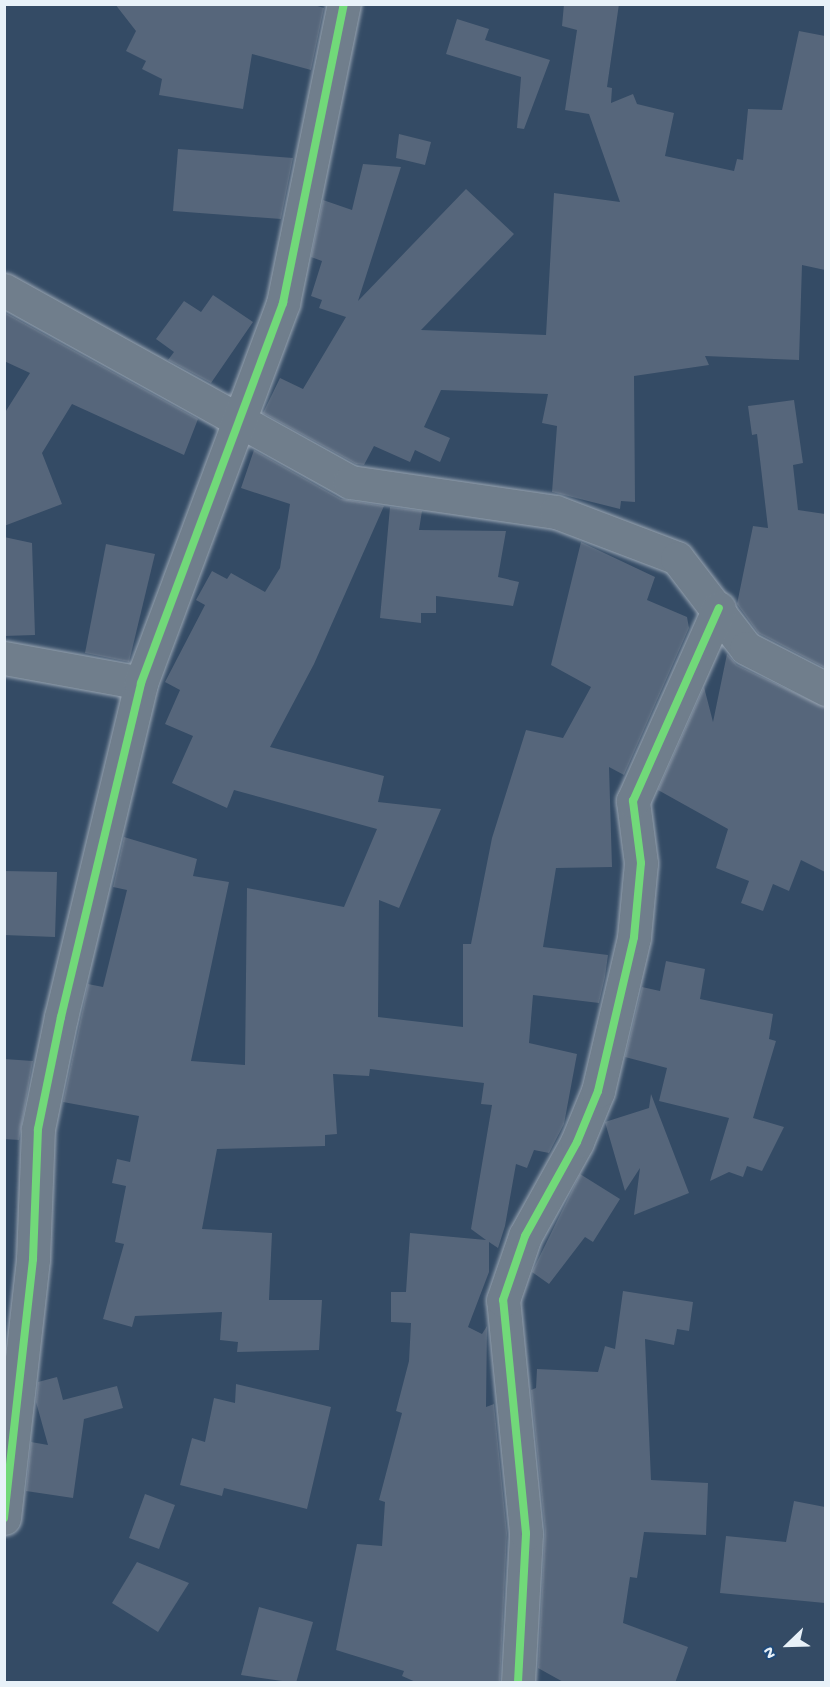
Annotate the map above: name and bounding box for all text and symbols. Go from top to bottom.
north arrow [758,1615,818,1675]
text: N [760,1644,782,1661]

